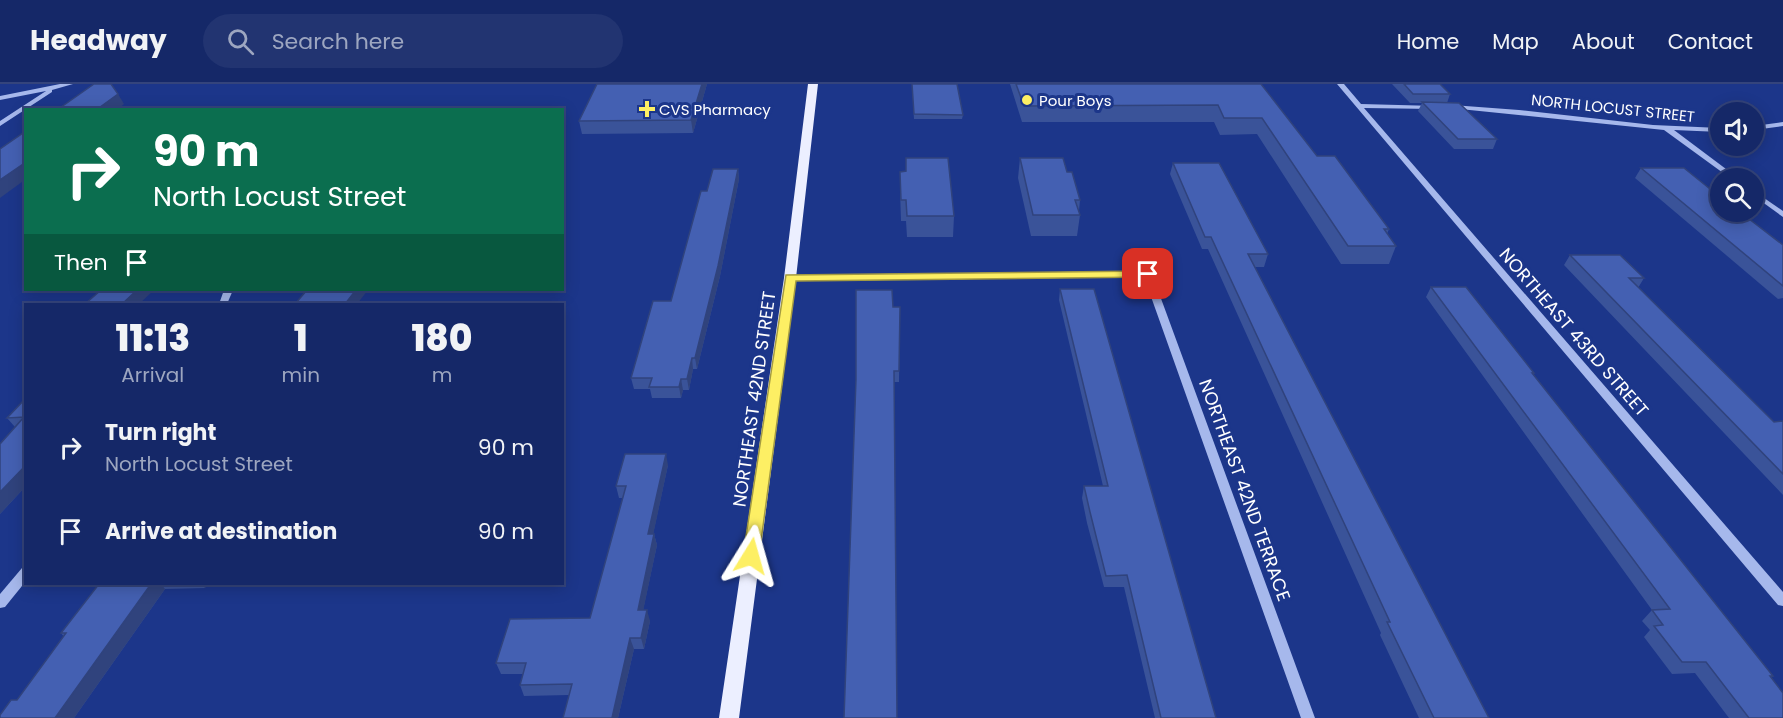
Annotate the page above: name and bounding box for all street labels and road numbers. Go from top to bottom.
street label: NORTH LOCUST STREET [1530,89,1696,127]
street label: NORTHEAST 43RD STREET [1494,242,1655,422]
street label: NORTHEAST 42ND STREET [726,289,782,509]
street label: NORTHEAST 42ND TERRACE [1193,376,1297,604]

